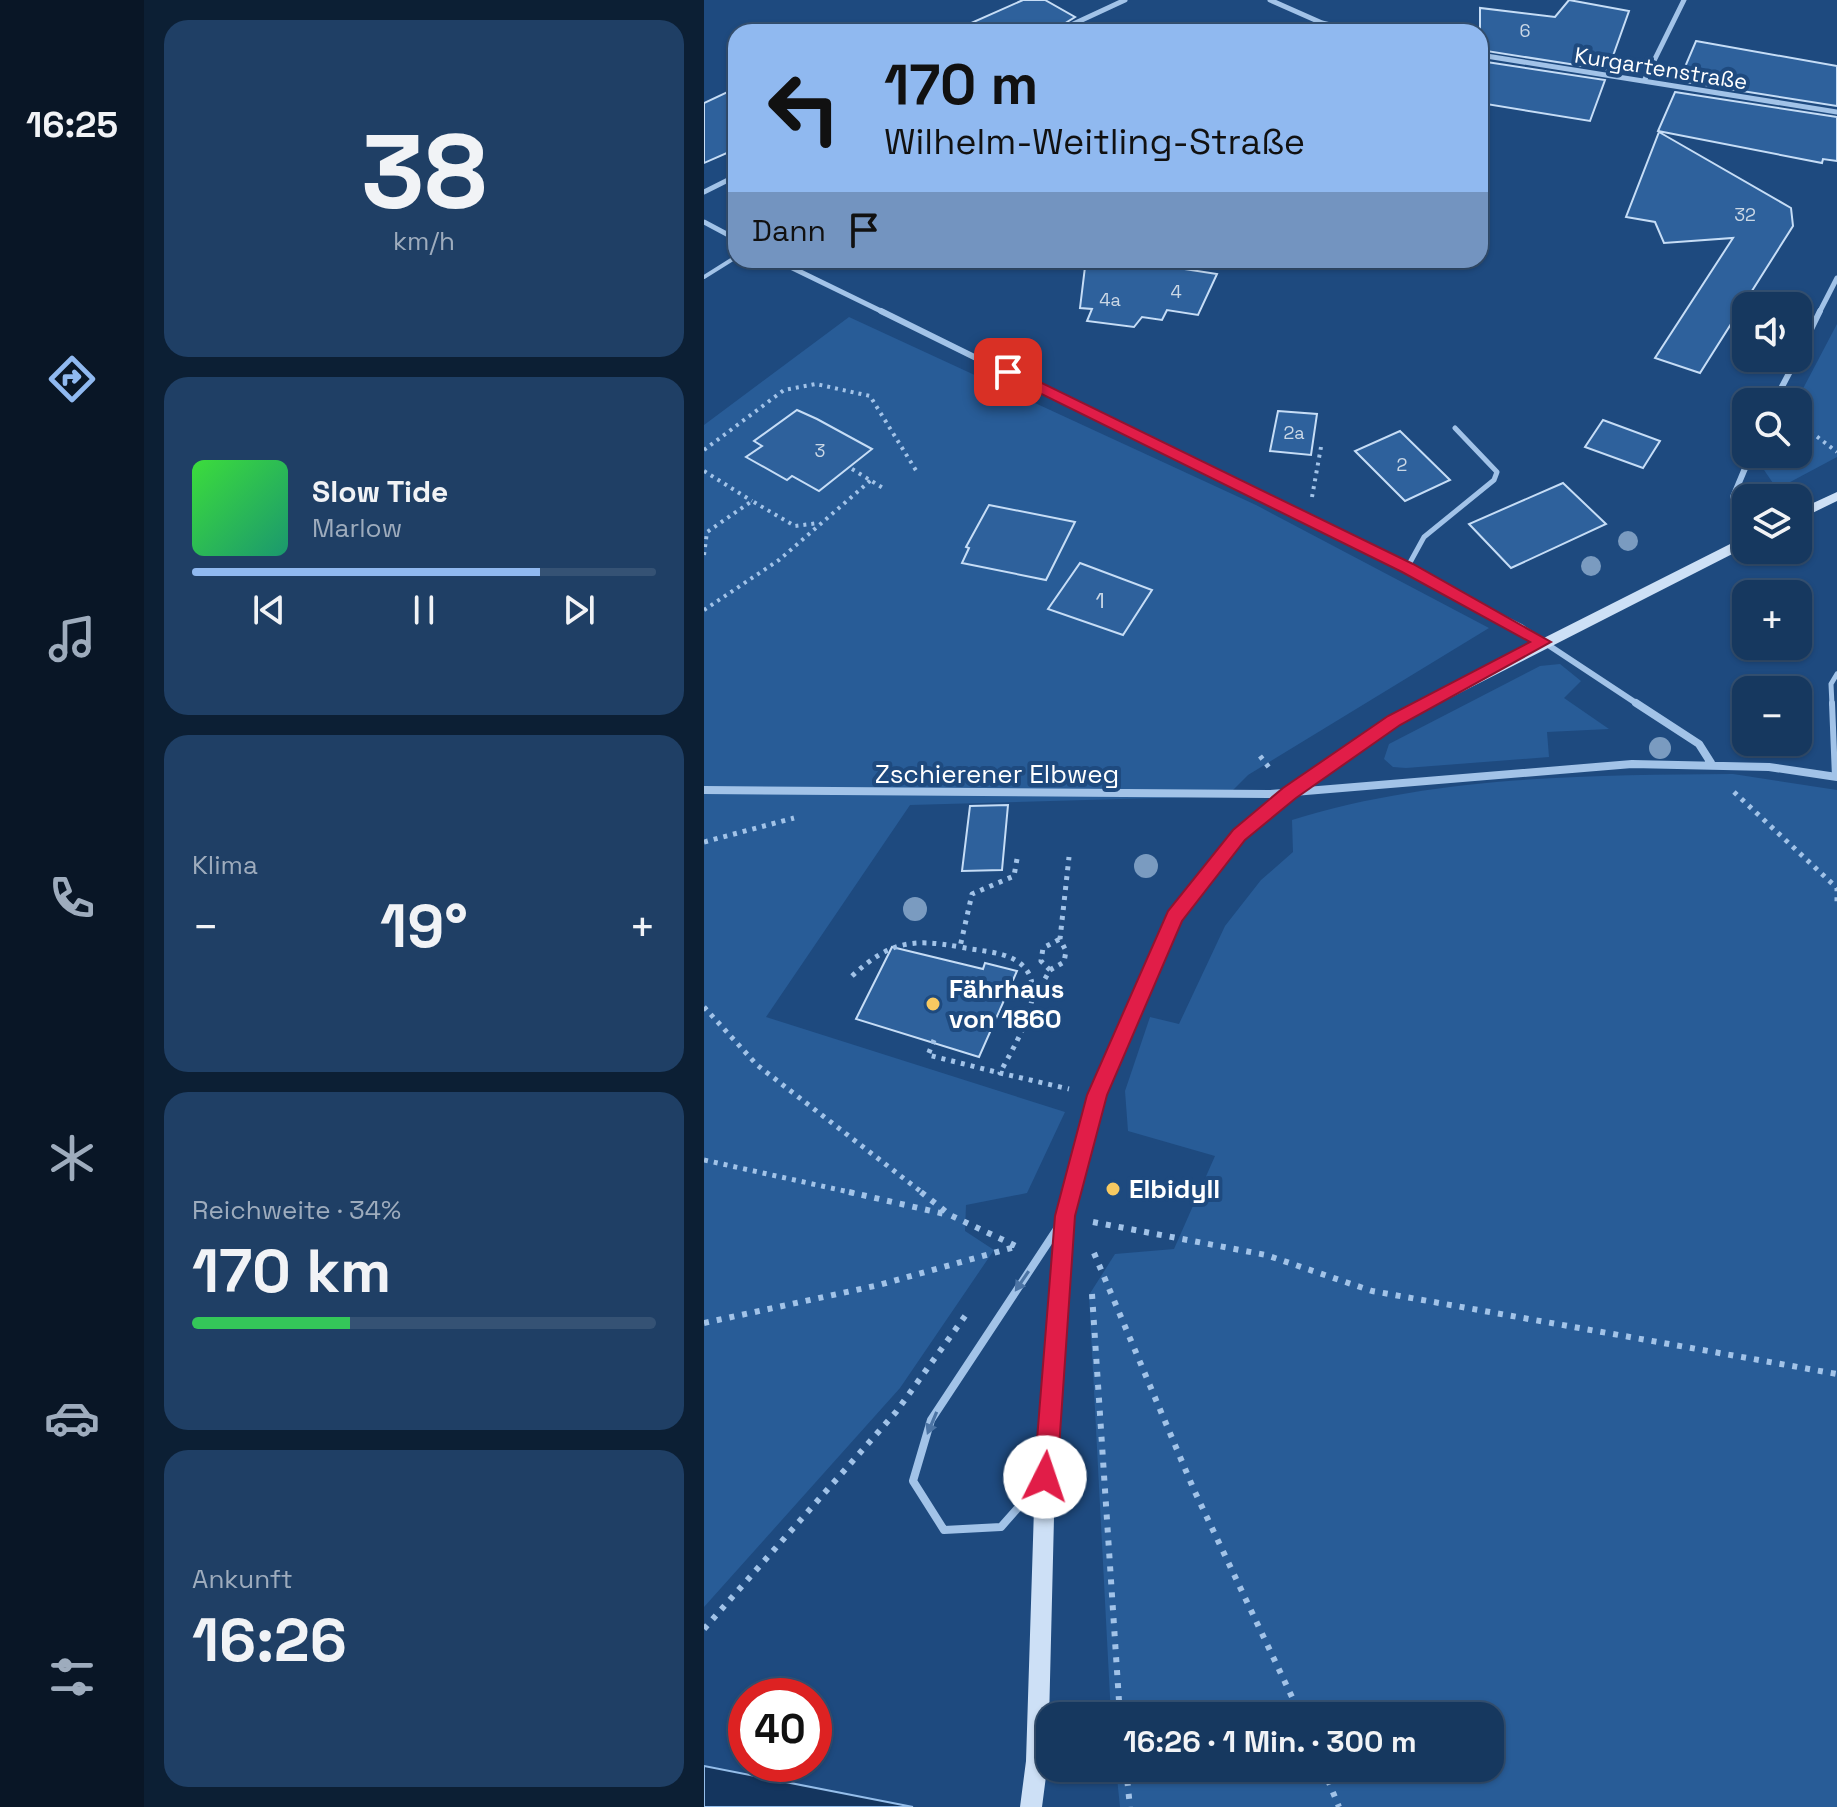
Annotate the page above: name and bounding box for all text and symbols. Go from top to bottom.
house number: 6 [1519,19,1531,42]
street label: Kurgartenstraße [1573,41,1749,95]
text: 170 m [884,49,1038,120]
icon: left [752,56,856,160]
text: 16:25 [26,102,118,148]
text: 38 [361,106,487,238]
text: Wilhelm-Weitling-Straße [884,119,1305,165]
house number: 32 [1734,203,1756,226]
icon: arrive [842,208,886,252]
text: Dann [752,211,826,250]
text: km/h [393,224,455,258]
house number: 4 [1170,280,1182,303]
house number: 4a [1099,288,1121,311]
map controls [1732,292,1812,756]
button: sound [1732,292,1812,372]
pin [974,338,1042,406]
icon: arrive [986,350,1030,394]
icon: directions [44,351,100,407]
button: search [1732,388,1812,468]
house number: 2a [1283,421,1305,444]
house number: 3 [815,439,825,462]
house number: 2 [1397,453,1407,476]
text: Slow Tide [312,472,448,511]
button: layers [1732,484,1812,564]
text: Marlow [312,511,402,545]
button: + [1732,580,1812,660]
house number: 1 [1095,586,1105,614]
icon: previous [247,588,291,632]
icon: pause [402,588,446,632]
icon: next [557,588,601,632]
icon: music [44,611,100,667]
button: − [1732,676,1812,756]
street label: Zschierener Elbweg [875,757,1119,791]
text: Klima [192,848,258,882]
icon: phone [44,870,100,926]
text: 19° [380,888,468,965]
text: − [192,899,219,955]
text: + [629,899,656,955]
place label: Fährhaus von 1860 [949,972,1064,1036]
marker: Fährhaus von 1860 [924,995,942,1013]
icon: climate [44,1130,100,1186]
place label: Elbidyll [1129,1172,1220,1206]
marker: Elbidyll [1104,1180,1122,1198]
text: Reichweite · 34% [192,1193,401,1227]
text: 170 km [192,1233,391,1310]
one-way arrow [1015,1271,1030,1292]
icon: car [44,1390,100,1446]
one-way arrow [925,1411,938,1435]
position arrow [1003,1435,1087,1519]
text: Ankunft [192,1562,293,1596]
text: 16:26 [192,1602,347,1679]
icon: filters [44,1649,100,1705]
speed limit sign: 40 [728,1678,832,1782]
text: 16:26 · 1 Min. · 300 m [1123,1722,1417,1761]

